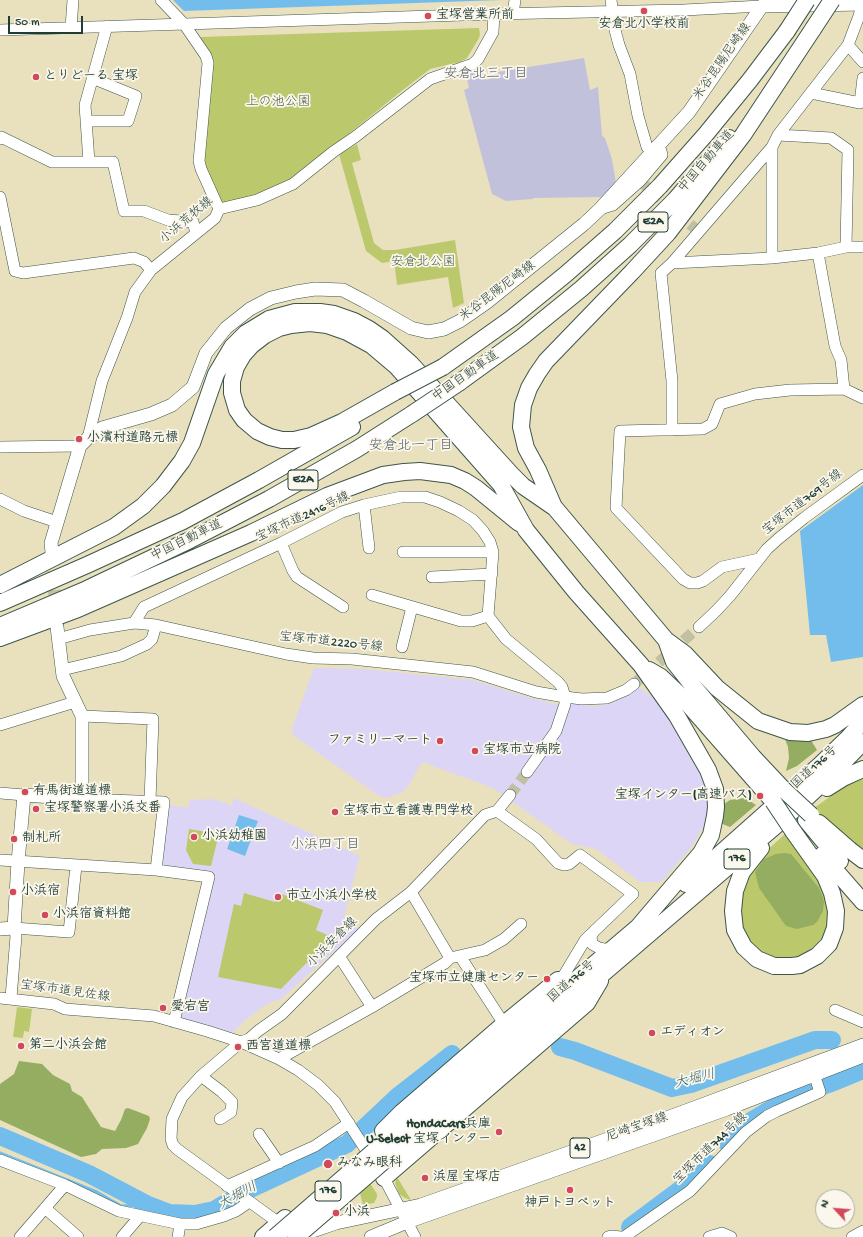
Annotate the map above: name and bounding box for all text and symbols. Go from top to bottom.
marker: 安倉北小学校前 [639,6,649,16]
scale bar [10,8,85,34]
place label: 宝塚営業所前 [436,8,514,24]
marker: 宝塚営業所前 [423,11,433,21]
text: 50 m [15,16,40,30]
place label: 安倉北小学校前 [599,17,689,33]
street label: 米谷昆陽尼崎線 [691,20,755,104]
district label: 安倉北三丁目 [444,67,528,83]
place label: とりどーる 宝塚 [44,69,138,85]
marker: とりどーる 宝塚 [31,72,41,82]
park label: 上の池公園 [246,95,310,111]
street label: 中国自動車道 [676,127,738,197]
street label: 小浜荒牧線 [157,194,217,248]
road number: E2A [638,212,668,232]
park label: 安倉北公園 [391,255,455,271]
street label: 米谷昆陽尼崎線 [457,258,539,326]
street label: 中国自動車道 [430,348,502,406]
place label: 小濱村道路元標 [87,431,178,447]
marker: 小濱村道路元標 [74,434,84,444]
district label: 安倉北一丁目 [369,439,453,455]
street label: 宝塚市道769号線 [760,467,846,539]
road number: E2A [288,470,318,490]
street label: 宝塚市道2416号線 [253,489,353,547]
street label: 中国自動車道 [149,517,225,565]
street label: 宝塚市道2220号線 [278,630,384,656]
place label: ファミリーマート [328,733,432,749]
marker: ファミリーマート [435,736,445,746]
place label: 宝塚市立病院 [483,743,561,759]
street label: 国道176号 [789,743,841,793]
marker: 宝塚市立病院 [470,746,480,756]
place label: 有馬街道道標 [33,784,111,800]
marker: 有馬街道道標 [20,787,30,797]
place label: 宝塚インター(高速バス) [615,788,752,804]
marker: 宝塚インター(高速バス) [755,791,765,801]
place label: 宝塚警察署小浜交番 [44,801,161,817]
marker: 宝塚警察署小浜交番 [31,804,41,814]
place label: 宝塚市立看護専門学校 [343,804,473,820]
marker: 宝塚市立看護専門学校 [330,807,340,817]
place label: 小浜幼稚園 [202,829,267,845]
place label: 制札所 [22,831,61,847]
marker: 小浜幼稚園 [189,832,199,842]
marker: 制札所 [9,834,19,844]
district label: 小浜四丁目 [290,838,360,854]
road number: 176 [724,849,750,869]
place label: 小浜宿 [21,884,60,900]
marker: 小浜宿 [8,887,18,897]
place label: 市立小浜小学校 [286,889,377,905]
marker: 市立小浜小学校 [273,892,283,902]
place label: 小浜宿資料館 [53,907,131,923]
marker: 小浜宿資料館 [40,910,50,920]
street label: 小浜安倉線 [305,915,361,971]
street label: 国道176号 [545,957,599,1007]
place label: 宝塚市立健康センター [409,971,539,987]
marker: 宝塚市立健康センター [542,974,552,984]
street label: 宝塚市道見佐線 [19,978,111,1006]
place label: 愛宕宮 [171,1000,210,1016]
marker: 愛宕宮 [158,1003,168,1013]
place label: エディオン [660,1025,725,1041]
marker: エディオン [647,1028,657,1038]
place label: 第二小浜会館 [29,1038,107,1054]
place label: 西宮道道標 [246,1039,311,1055]
marker: 第二小浜会館 [16,1041,26,1051]
marker: 西宮道道標 [233,1042,243,1052]
water label: 大堀川 [673,1067,717,1093]
street label: 尼崎宝塚線 [604,1110,670,1146]
street label: 宝塚市道744号線 [671,1110,751,1188]
place label: HondaCars兵庫 U-Select 宝塚インター [366,1117,491,1148]
marker: HondaCars兵庫 U-Select 宝塚インター [494,1127,504,1137]
road number: 42 [570,1138,590,1158]
place label: みなみ眼科 [337,1156,402,1172]
marker: みなみ眼科 [322,1158,334,1170]
place label: 浜屋 宝塚店 [433,1170,501,1186]
marker: 浜屋 宝塚店 [420,1173,430,1183]
water label: 大堀川 [216,1179,260,1215]
road number: 176 [315,1181,341,1201]
marker: 神戸トヨペット [565,1185,575,1195]
north arrow [815,1189,855,1229]
place label: 神戸トヨペット [525,1196,615,1212]
text: N [818,1198,832,1210]
place label: 小浜 [344,1205,370,1221]
marker: 小浜 [331,1208,341,1218]

